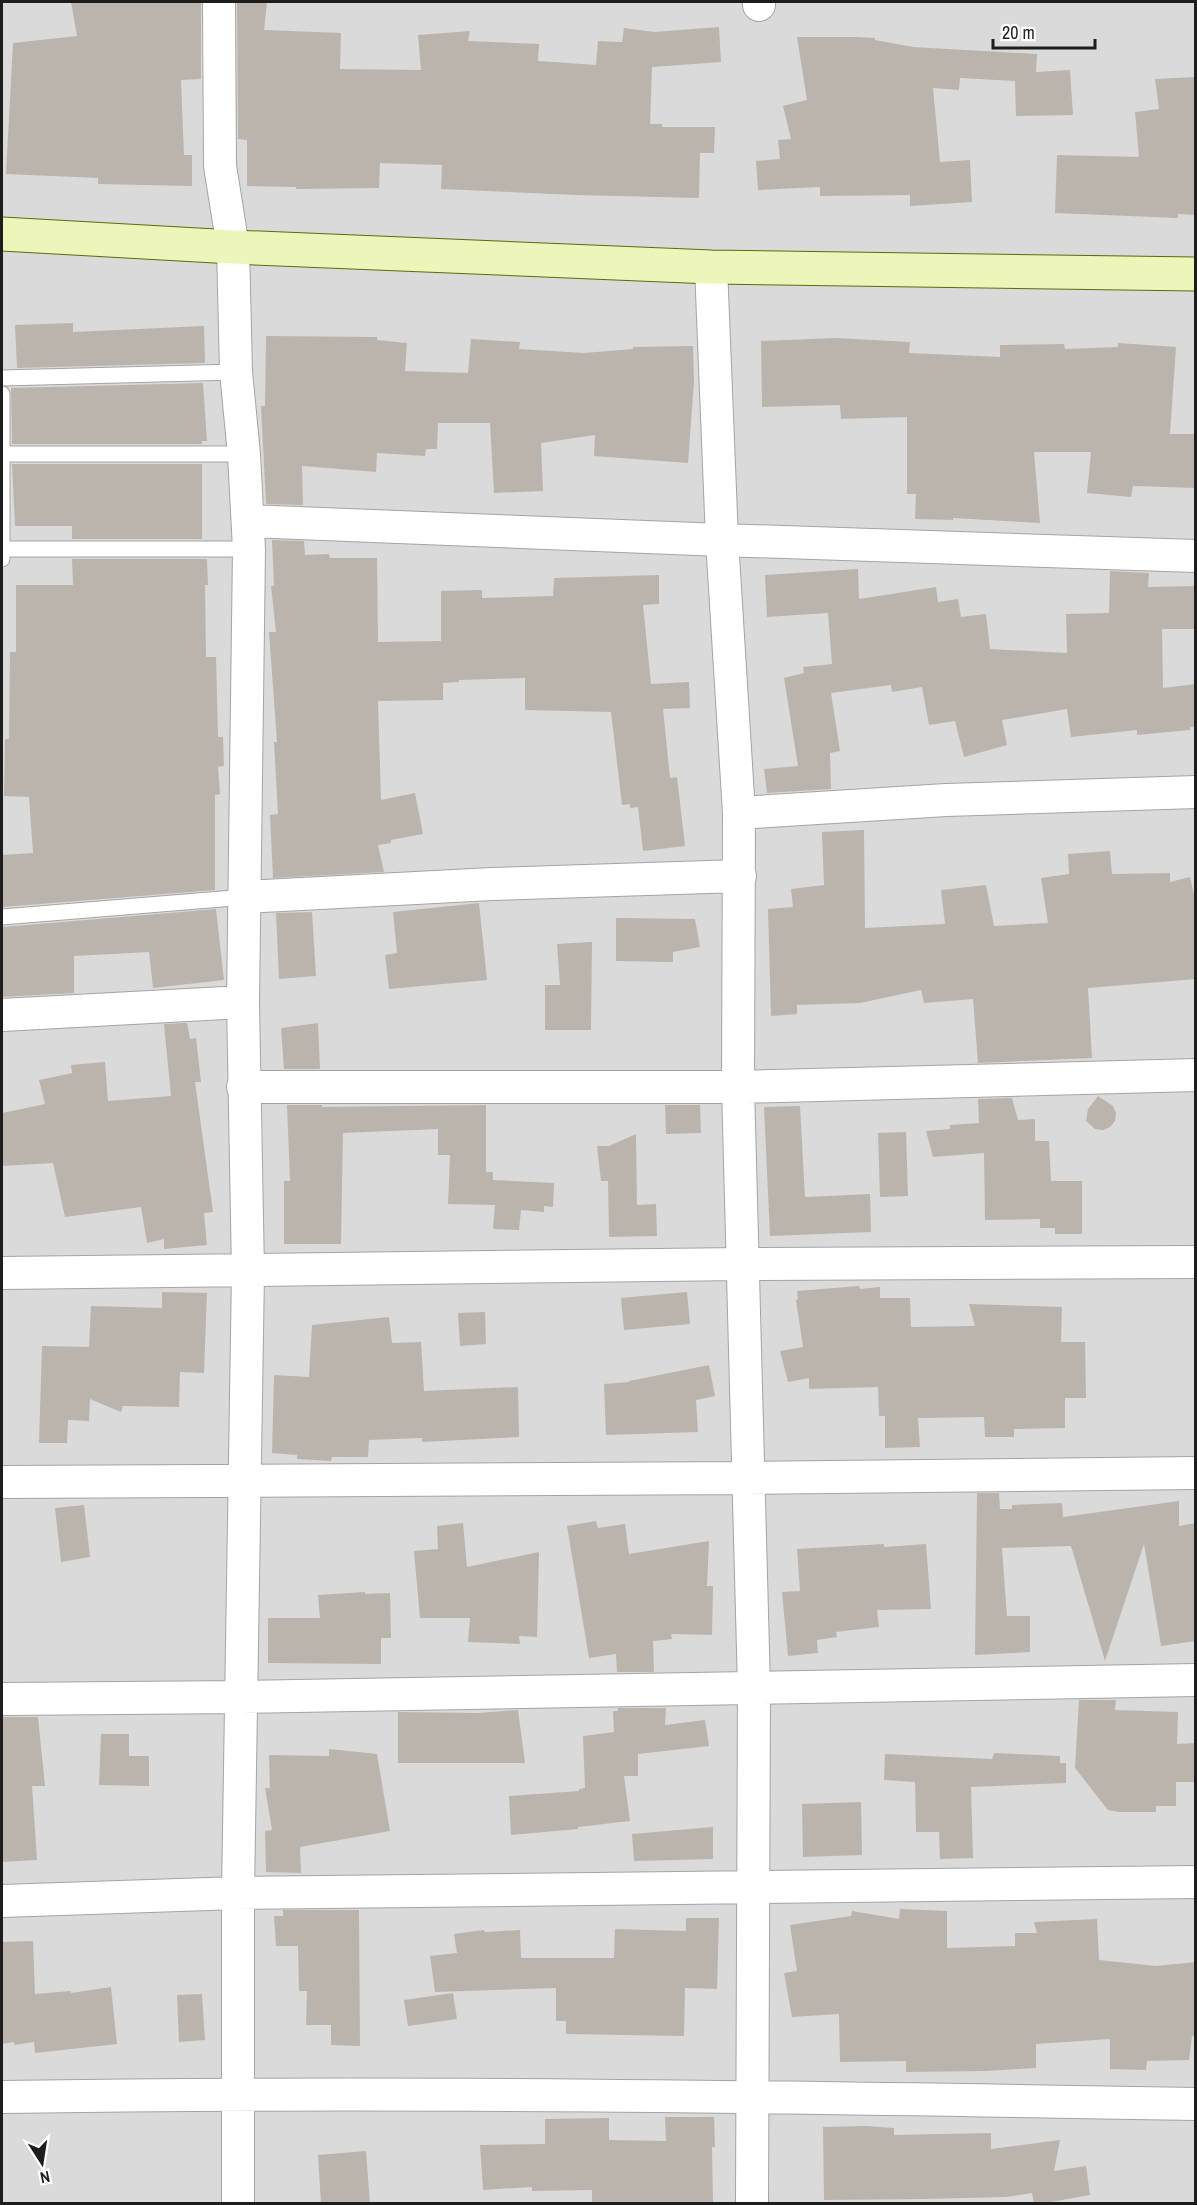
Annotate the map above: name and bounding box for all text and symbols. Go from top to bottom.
scale bar [993,12,1095,50]
text: 20 m [1002,20,1035,45]
north arrow [12,2133,72,2193]
text: N [38,2166,52,2189]

